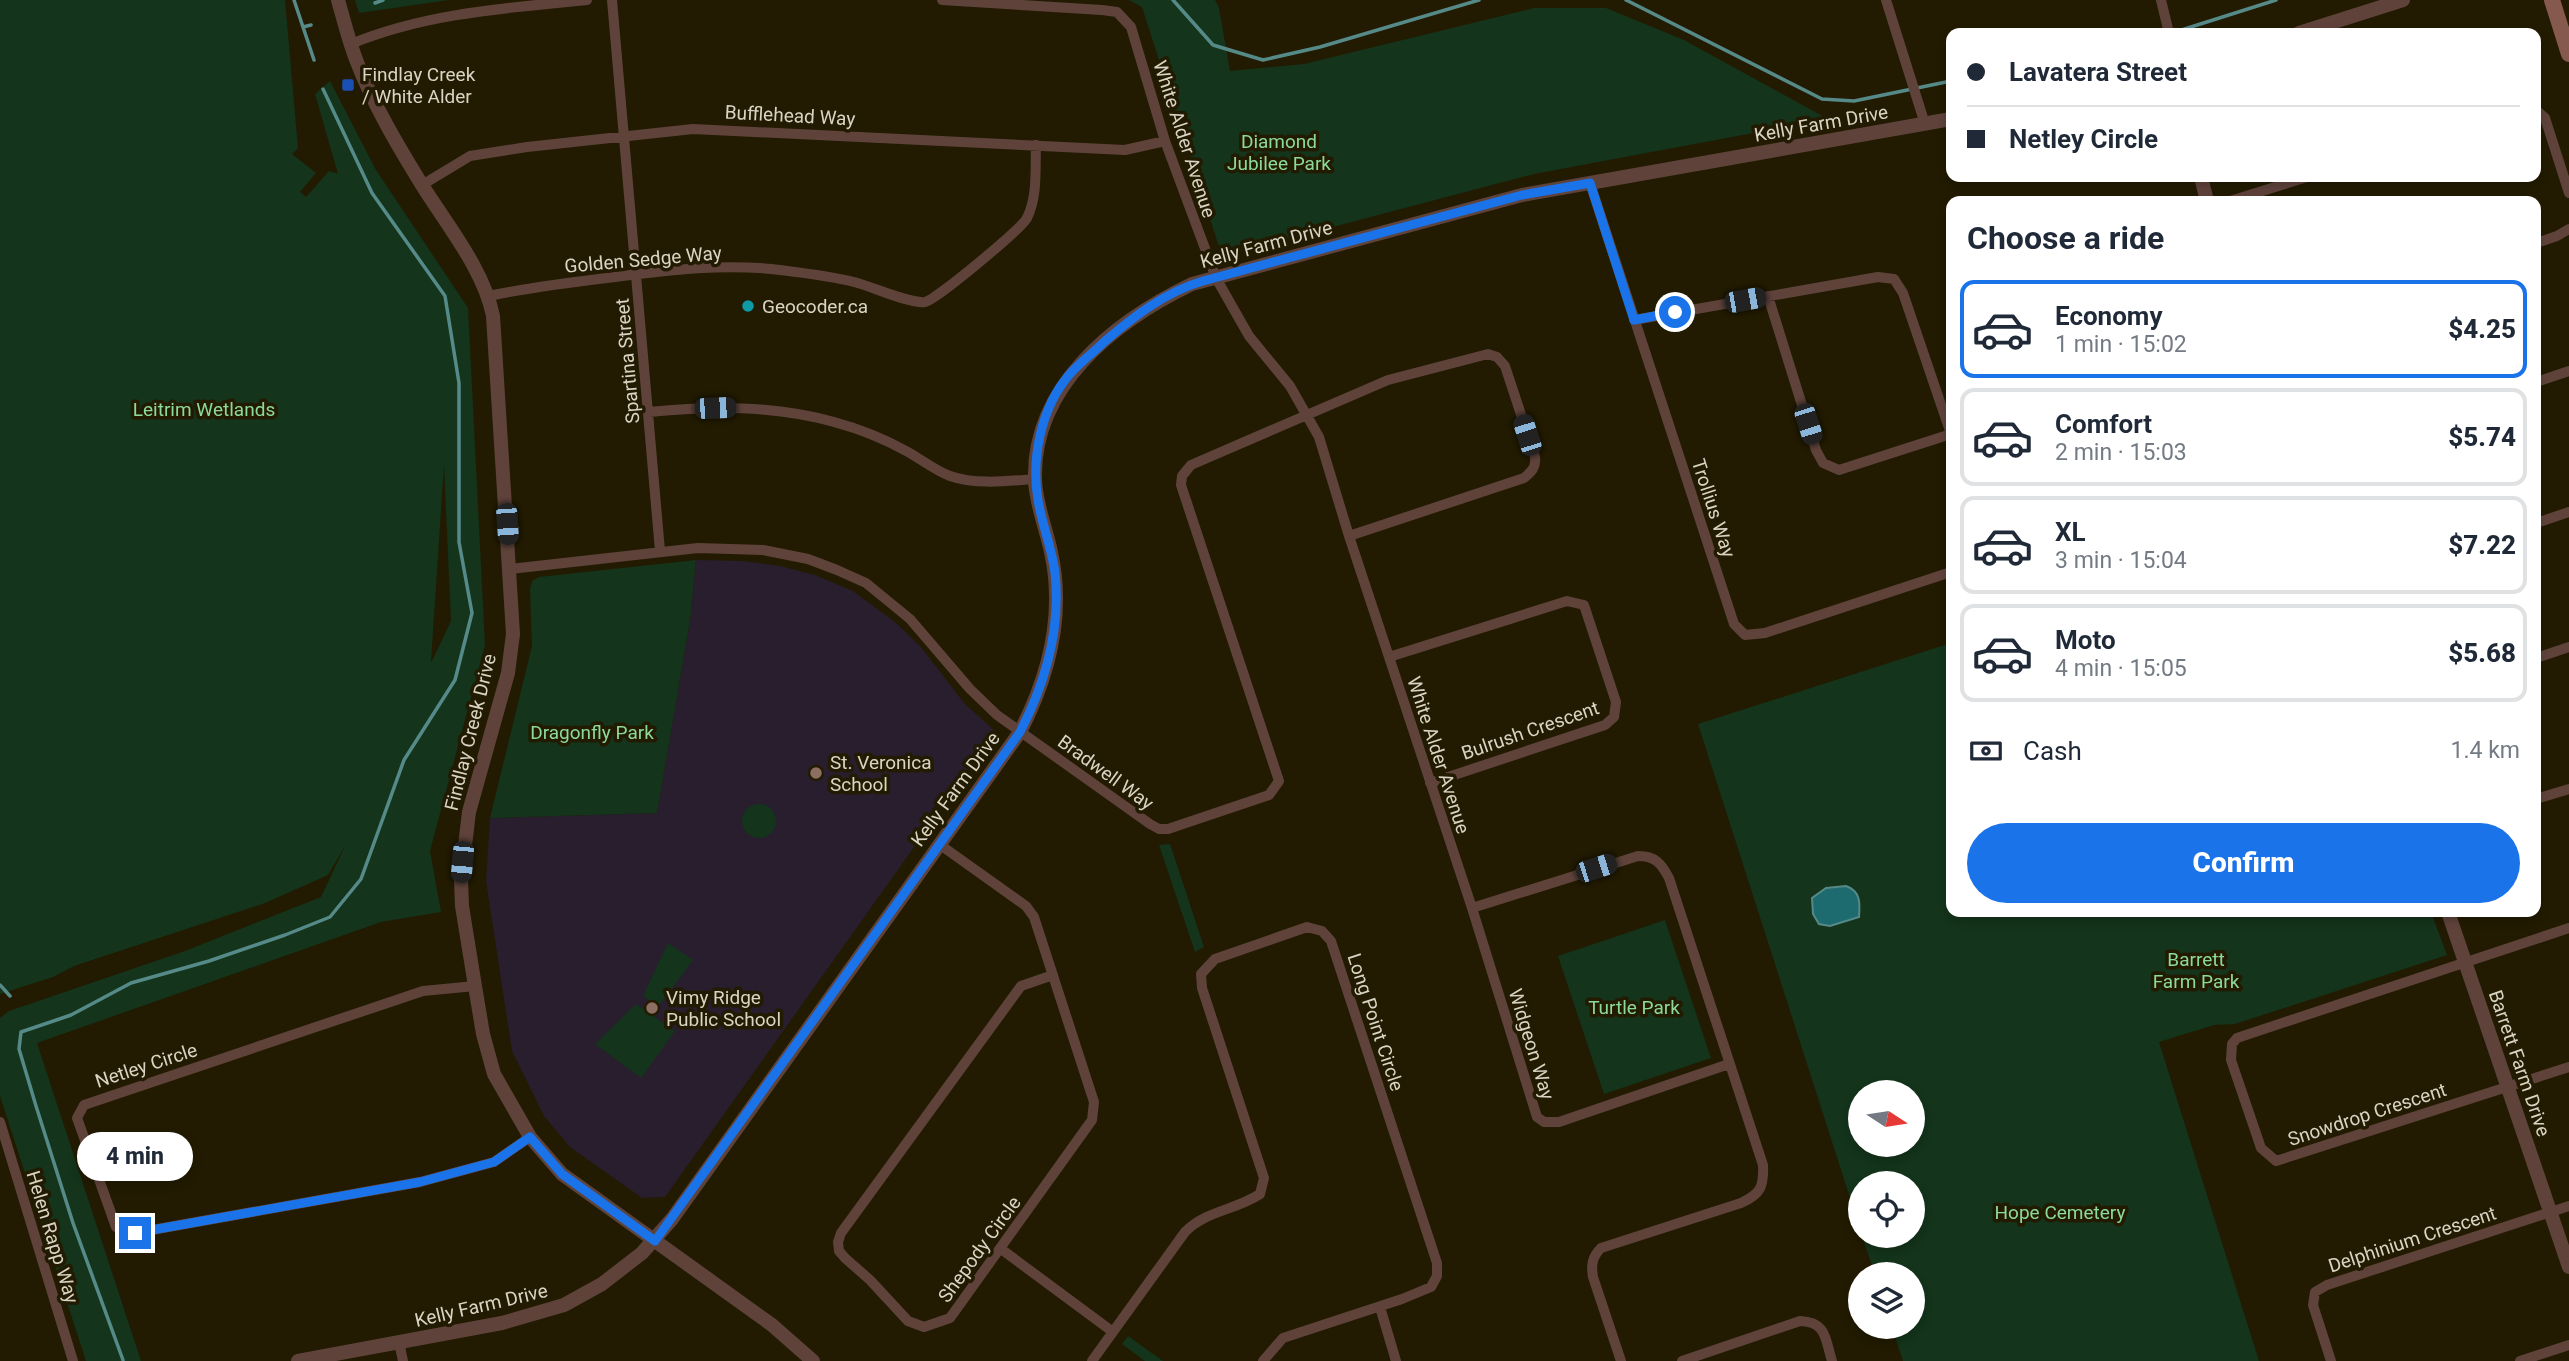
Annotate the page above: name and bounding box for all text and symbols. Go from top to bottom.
text: Lavatera Street [2009,57,2187,87]
street label: White Alder Avenue [1148,58,1221,221]
place label: Findlay Creek / White Alder [362,63,476,108]
marker: Findlay Creek / White Alder [340,77,356,93]
street label: Kelly Farm Drive [1752,100,1890,147]
street label: Bufflehead Way [724,101,856,130]
text: Netley Circle [2009,124,2158,154]
park label: Diamond Jubilee Park [1227,130,1331,175]
street label: Kelly Farm Drive [1198,216,1335,273]
text: Choose a ride [1967,219,2164,257]
street label: Golden Sedge Way [564,241,723,278]
car [1723,286,1768,314]
place label: Geocoder.ca [762,295,868,318]
route start [1659,296,1691,328]
street label: Spartina Street [611,297,644,425]
marker: Geocoder.ca [740,298,756,314]
icon: car [1971,298,2034,361]
text: Economy [2055,301,2162,331]
text: $4.25 [2448,314,2516,344]
text: 1 min · 15:02 [2055,331,2187,358]
car [694,397,737,419]
park label: Leitrim Wetlands [133,398,275,421]
car [1792,401,1825,447]
icon: car [1971,406,2034,469]
text: Comfort [2055,409,2152,439]
car [1511,412,1544,458]
text: $5.74 [2448,422,2516,452]
text: 2 min · 15:03 [2055,439,2187,466]
street label: Trollius Way [1687,456,1740,560]
car [496,502,519,546]
icon: car [1971,514,2034,577]
text: XL [2055,517,2086,547]
text: $7.22 [2448,530,2516,560]
text: 3 min · 15:04 [2055,547,2187,574]
icon: car [1971,622,2034,685]
text: Moto [2055,625,2116,655]
text: $5.68 [2448,638,2516,668]
street label: Findlay Creek Drive [440,651,501,813]
text: 4 min · 15:05 [2055,655,2187,682]
street label: White Alder Avenue [1402,674,1475,837]
street label: Bulrush Crescent [1458,696,1602,765]
park label: Dragonfly Park [530,721,654,744]
street label: Kelly Farm Drive [906,728,1005,851]
street label: Bradwell Way [1053,730,1158,815]
icon: cash [1967,732,2005,770]
text: Cash [2023,736,2082,766]
text: 1.4 km [2451,737,2520,764]
place label: St. Veronica School [830,751,931,796]
marker: St. Veronica School [808,765,824,781]
button: Confirm [1967,823,2520,903]
car [450,840,475,884]
car [1573,852,1620,884]
park label: Barrett Farm Park [2153,948,2240,993]
street label: Long Point Circle [1342,950,1409,1094]
place label: Vimy Ridge Public School [666,986,781,1031]
street label: Widgeon Way [1504,986,1559,1102]
street label: Barrett Farm Drive [2484,987,2555,1139]
park label: Turtle Park [1588,996,1680,1019]
marker: Vimy Ridge Public School [644,1000,660,1016]
street label: Netley Circle [92,1038,200,1093]
street label: Snowdrop Crescent [2285,1078,2449,1151]
north arrow [1848,1080,1925,1157]
map controls [1848,1080,1925,1339]
callout: 4 min [77,1132,193,1180]
text: 4 min [106,1143,164,1170]
street label: Helen Rapp Way [21,1168,84,1306]
button: locate [1848,1171,1925,1248]
street label: Shepody Circle [933,1192,1026,1307]
park label: Hope Cemetery [1995,1201,2125,1224]
street label: Delphinium Crescent [2325,1201,2499,1277]
route end [119,1217,151,1249]
button: layers [1848,1262,1925,1339]
street label: Kelly Farm Drive [412,1279,550,1332]

